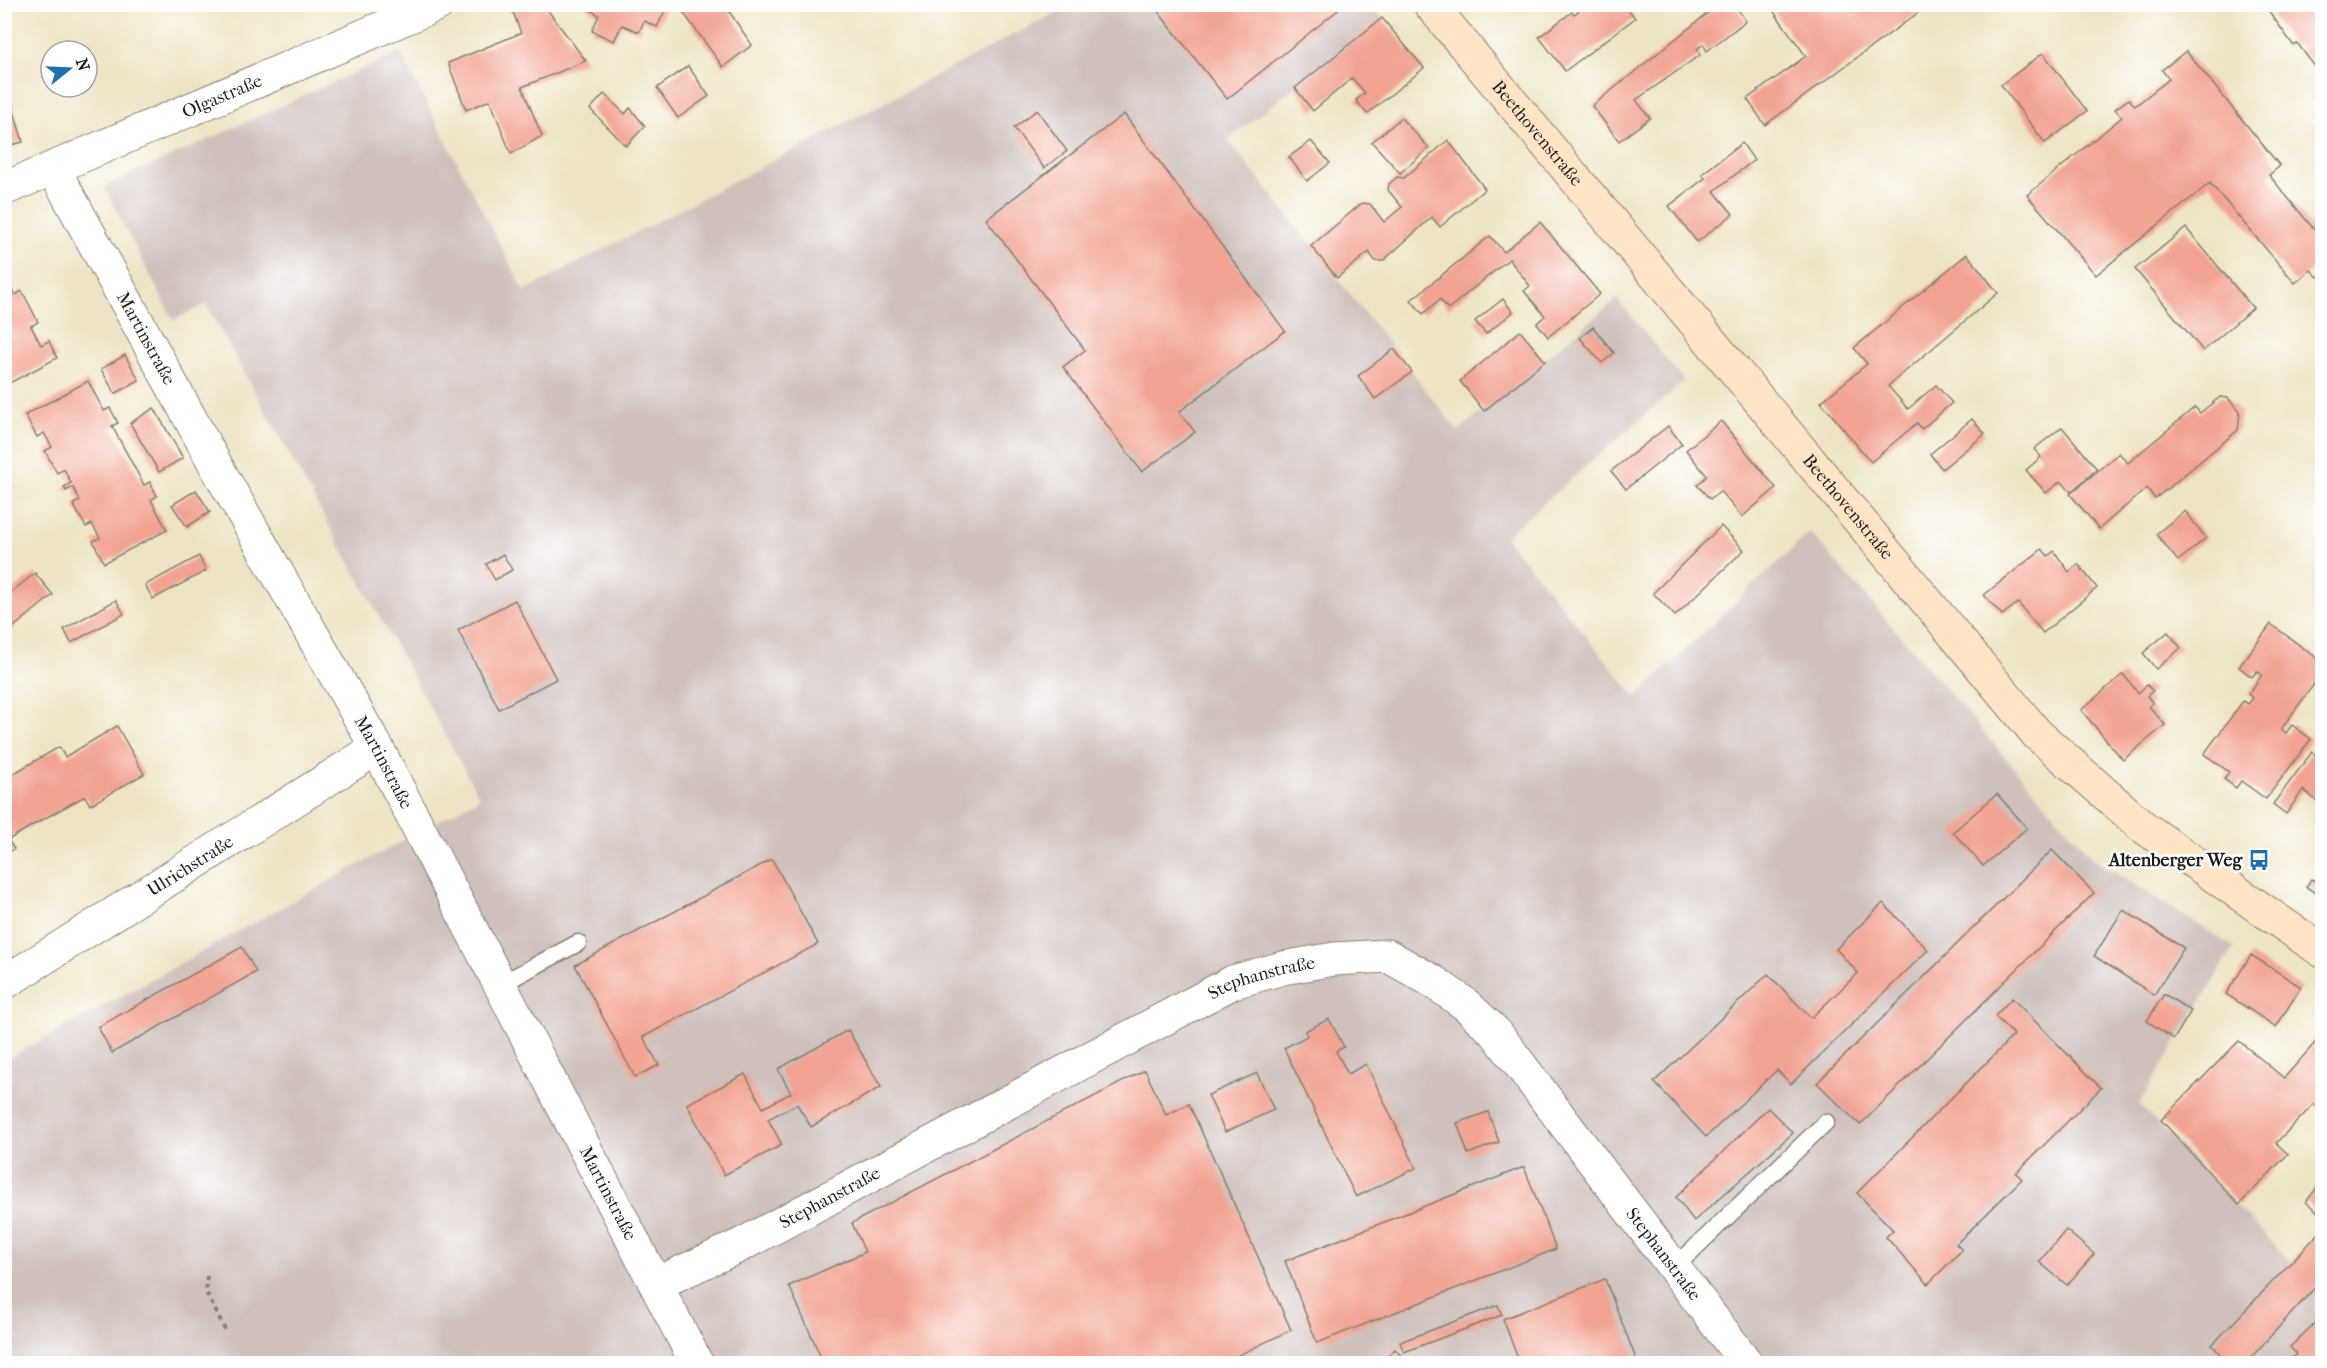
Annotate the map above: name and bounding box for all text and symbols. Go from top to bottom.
north arrow [39,39,99,99]
text: N [72,56,94,74]
street label: Olgastraße [179,70,266,123]
street label: Beethovenstraße [1487,77,1587,191]
street label: Martinstraße [112,288,180,389]
street label: Beethovenstraße [1798,450,1898,564]
street label: Martinstraße [350,712,417,813]
street label: Ulrichstraße [143,831,237,901]
bus stop icon: Altenberger Weg [2247,848,2271,872]
place label: Altenberger Weg [2108,850,2243,871]
street label: Stephanstraße [1205,953,1317,1004]
street label: Martinstraße [575,1143,641,1244]
street label: Stephanstraße [776,1163,884,1233]
street label: Stephanstraße [1621,1204,1705,1305]

